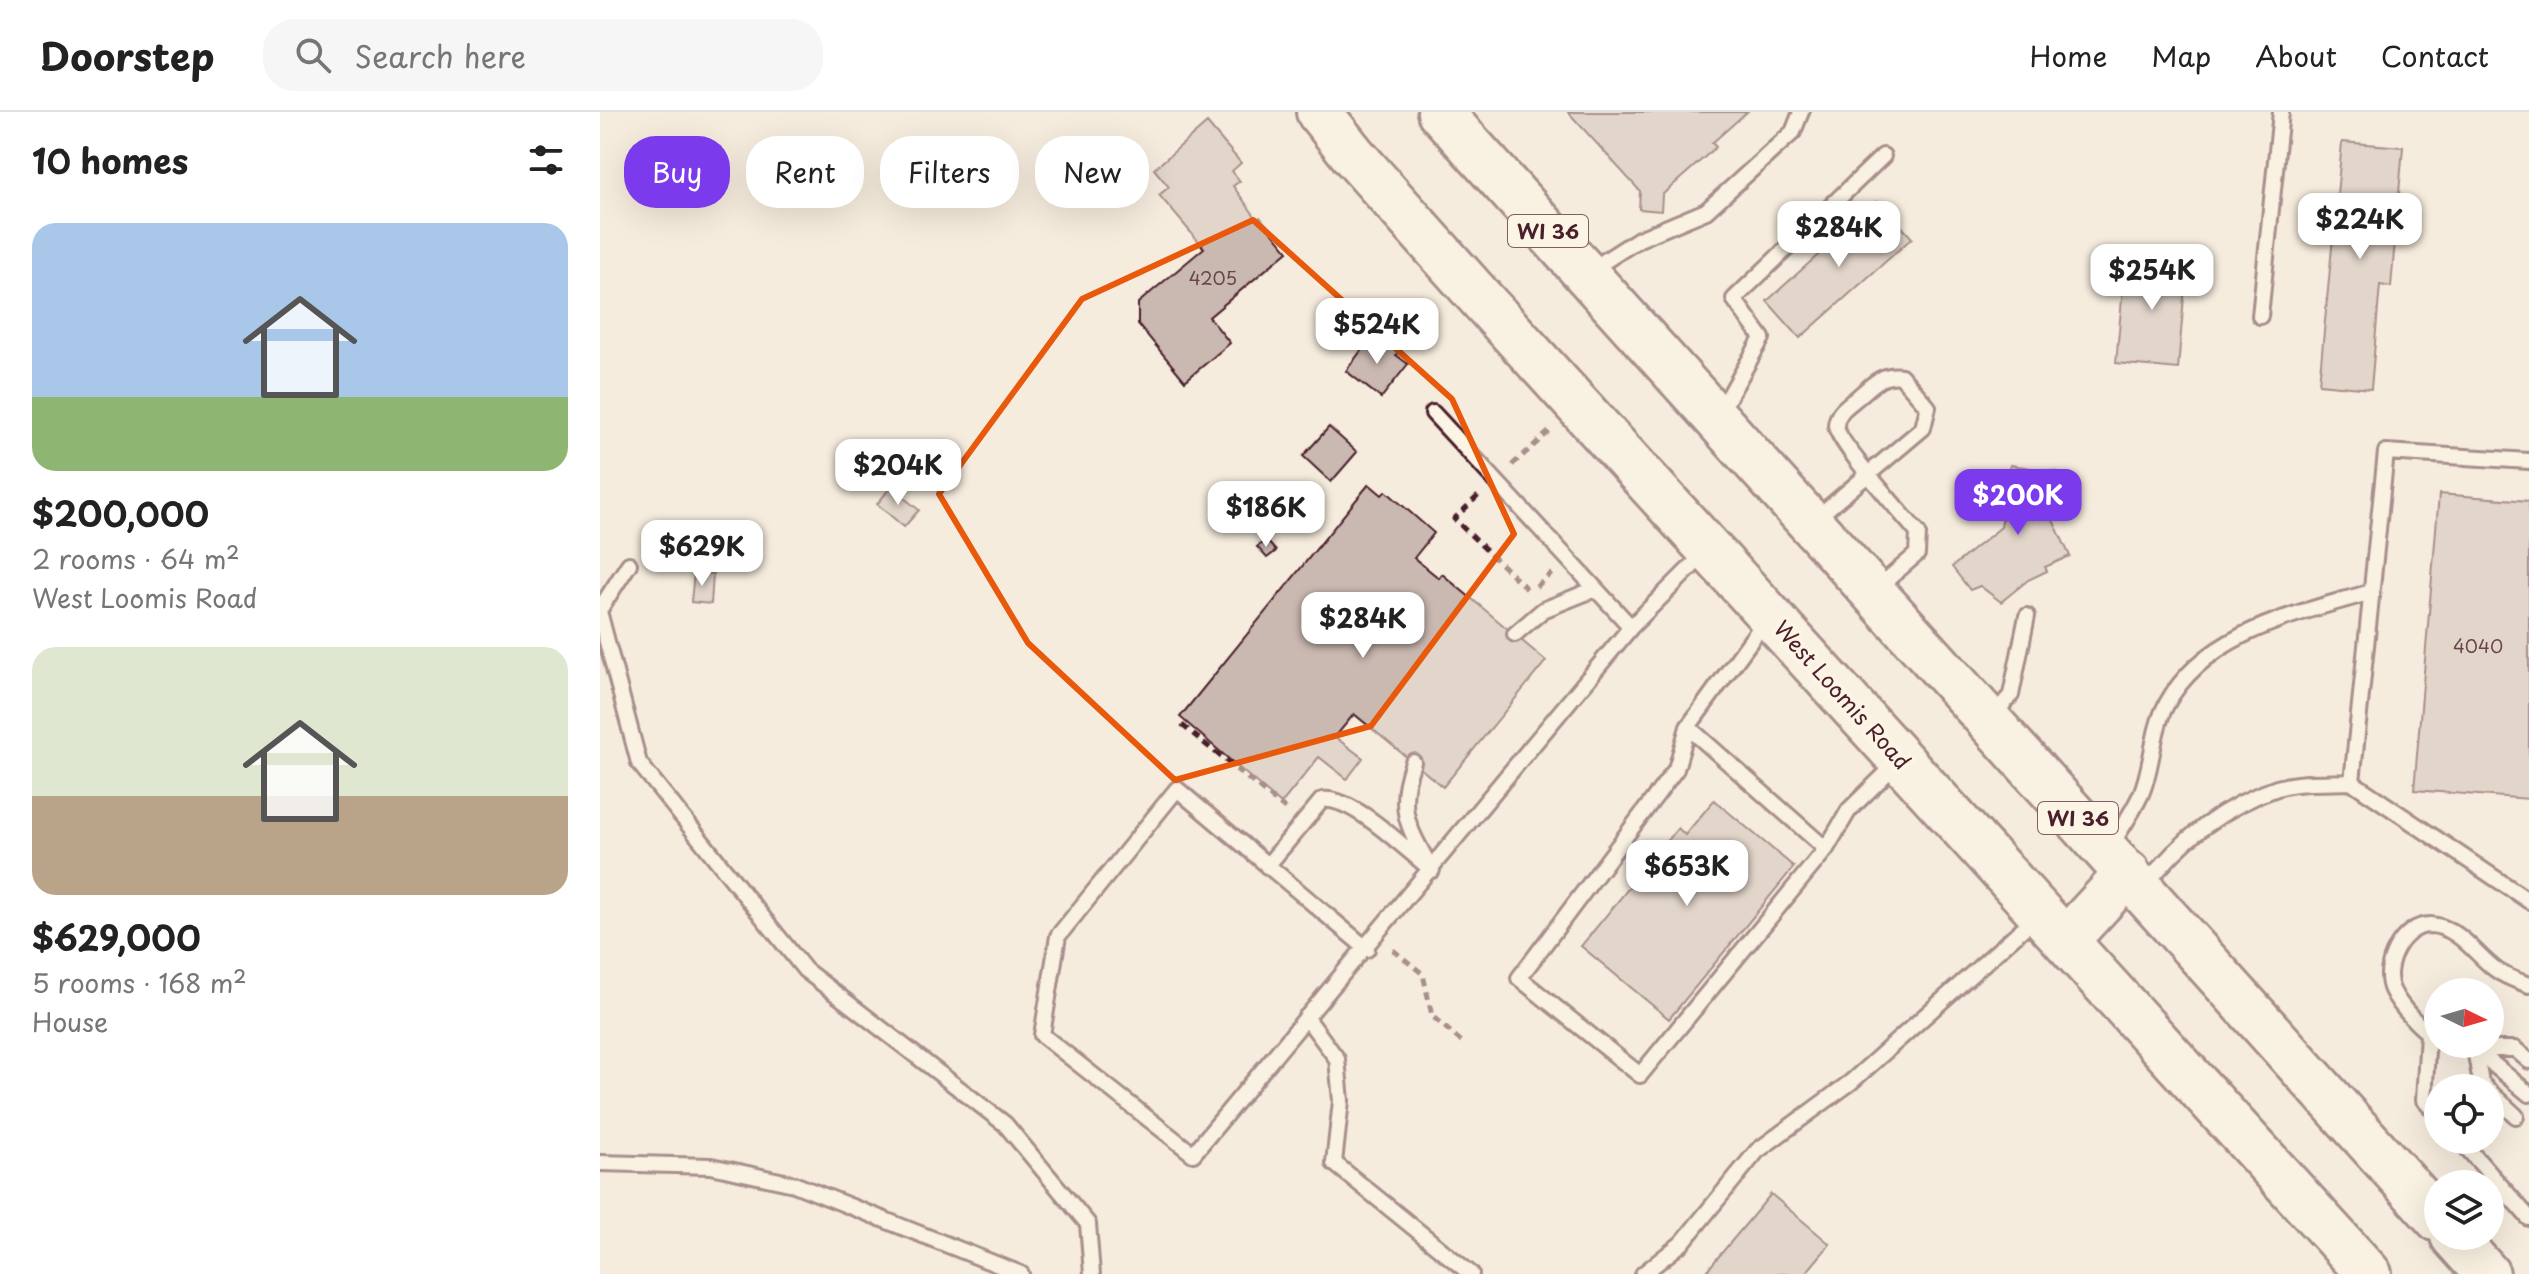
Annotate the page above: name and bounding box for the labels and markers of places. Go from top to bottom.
pin: $224K [2304,193,2416,261]
pin: $284K [1783,201,1895,269]
pin: $254K [2096,244,2208,312]
pin: $524K [1321,298,1433,366]
pin: $204K [842,439,954,507]
pin: $200K [1962,469,2074,537]
pin: $186K [1210,481,1322,549]
pin: $629K [646,520,758,588]
pin: $284K [1307,592,1419,660]
pin: $653K [1631,840,1743,908]

